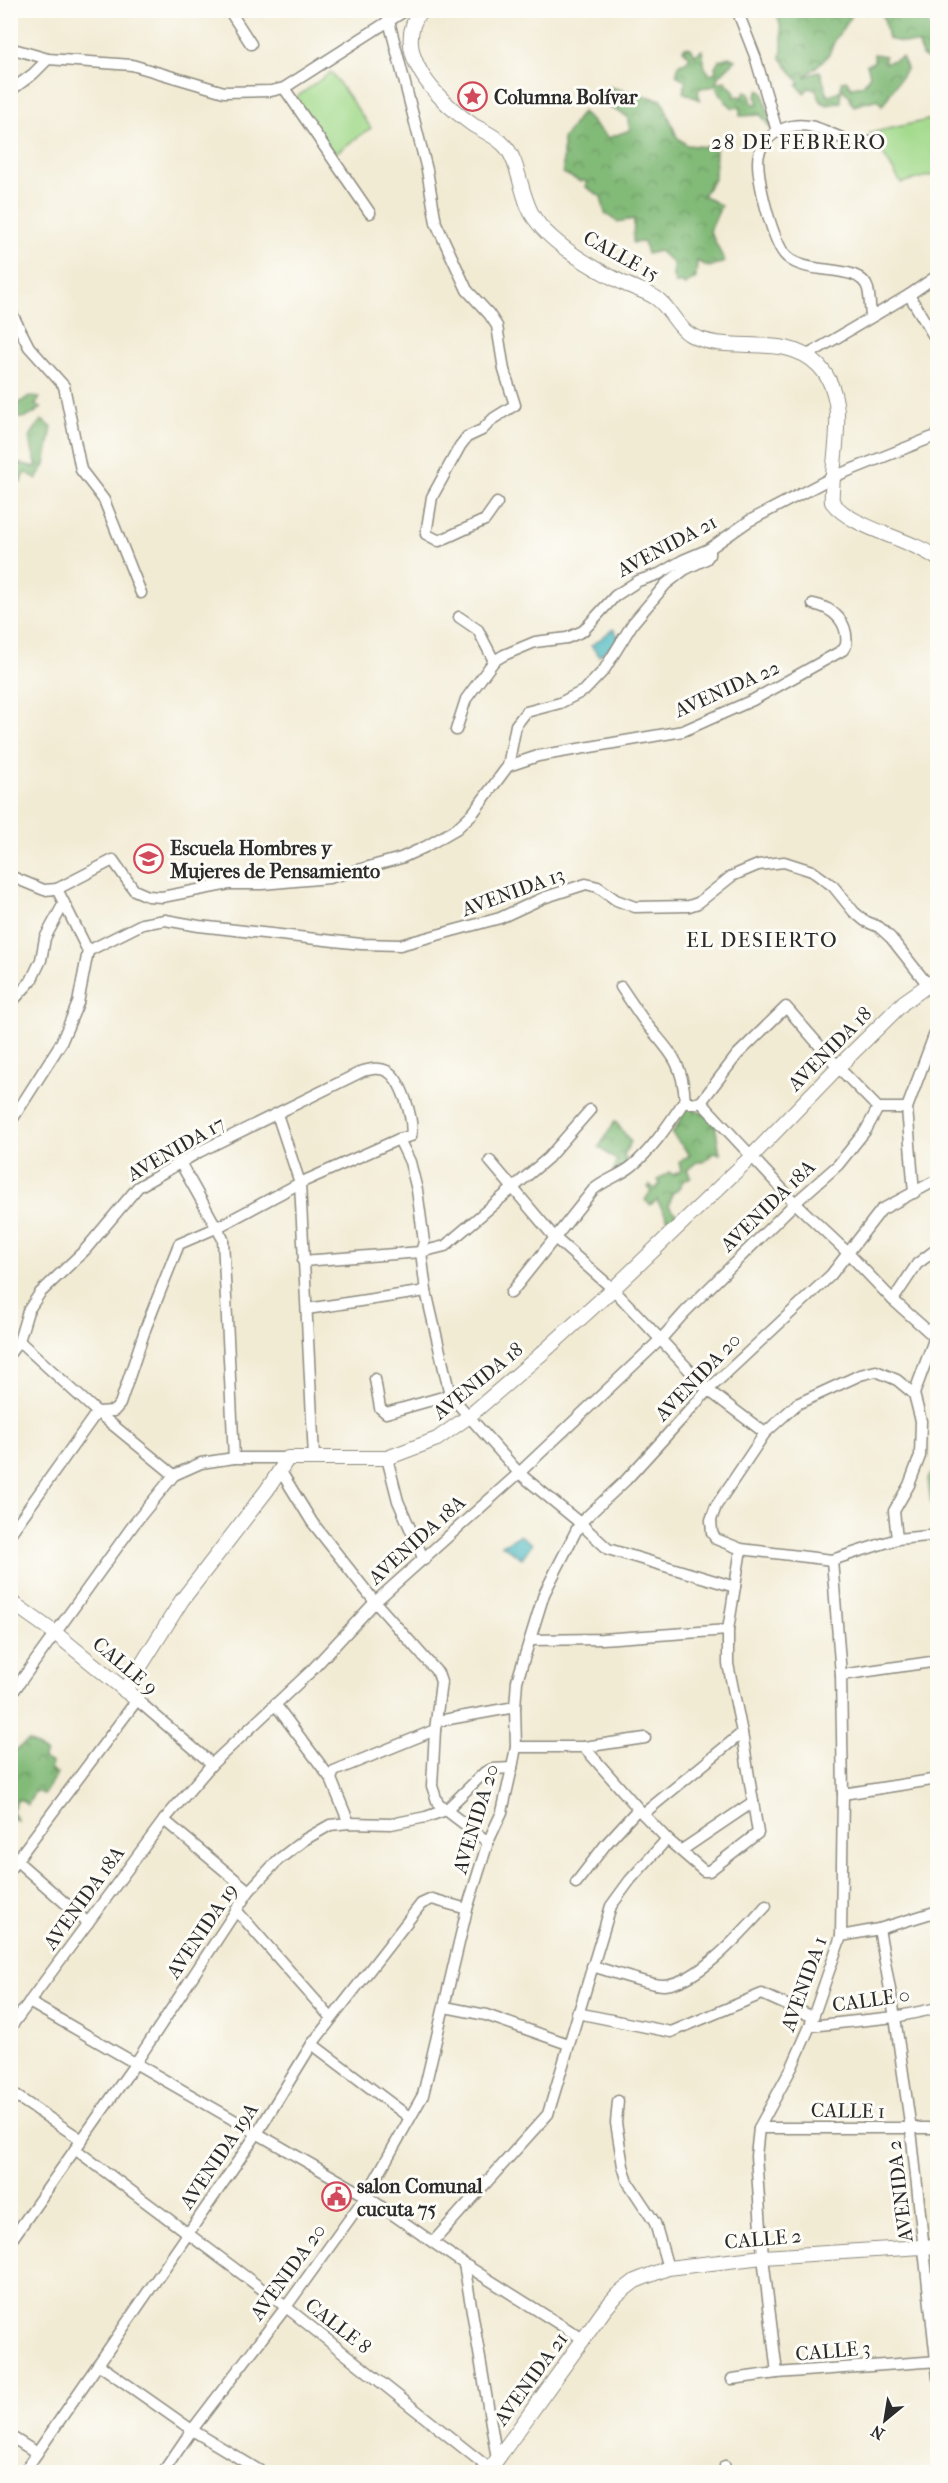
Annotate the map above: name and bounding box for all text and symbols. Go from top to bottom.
place icon: Columna Bolívar [457,81,489,113]
place label: Columna Bolívar [494,86,638,109]
district label: 28 DE FEBRERO [711,130,887,154]
street label: CALLE 15 [579,226,663,286]
street label: AVENIDA 21 [612,510,721,582]
street label: AVENIDA 22 [670,656,783,723]
place label: Escuela Hombres y Mujeres de Pensamiento [169,837,380,883]
school or university icon: Escuela Hombres y Mujeres de Pensamiento [133,843,165,875]
street label: AVENIDA 13 [458,863,567,922]
district label: EL DESIERTO [686,928,838,952]
street label: AVENIDA 18 [783,1002,877,1096]
street label: AVENIDA 17 [122,1112,229,1187]
street label: AVENIDA 18A [715,1155,821,1257]
street label: AVENIDA 20 [650,1328,746,1426]
street label: AVENIDA 18 [428,1338,528,1425]
street label: AVENIDA 18A [363,1490,471,1590]
street label: CALLE 9 [88,1632,162,1700]
street label: AVENIDA 20 [448,1761,504,1878]
street label: AVENIDA 18A [38,1841,130,1955]
street label: AVENIDA 19 [161,1879,242,1984]
street label: AVENIDA 1 [776,1933,832,2035]
street label: CALLE 0 [831,1983,911,2017]
street label: AVENIDA 19A [175,2098,263,2214]
street label: CALLE 1 [811,2099,885,2123]
street label: AVENIDA 2 [882,2139,918,2244]
place label: salon Comunal cucuta 75 [357,2175,483,2221]
public building icon: salon Comunal cucuta 75 [320,2181,352,2213]
street label: AVENIDA 20 [245,2219,331,2325]
street label: CALLE 2 [724,2224,802,2254]
street label: CALLE 8 [301,2293,375,2359]
street label: AVENIDA 21 [489,2328,572,2431]
street label: CALLE 3 [795,2336,871,2366]
north arrow [855,2390,915,2450]
text: N [867,2421,888,2444]

